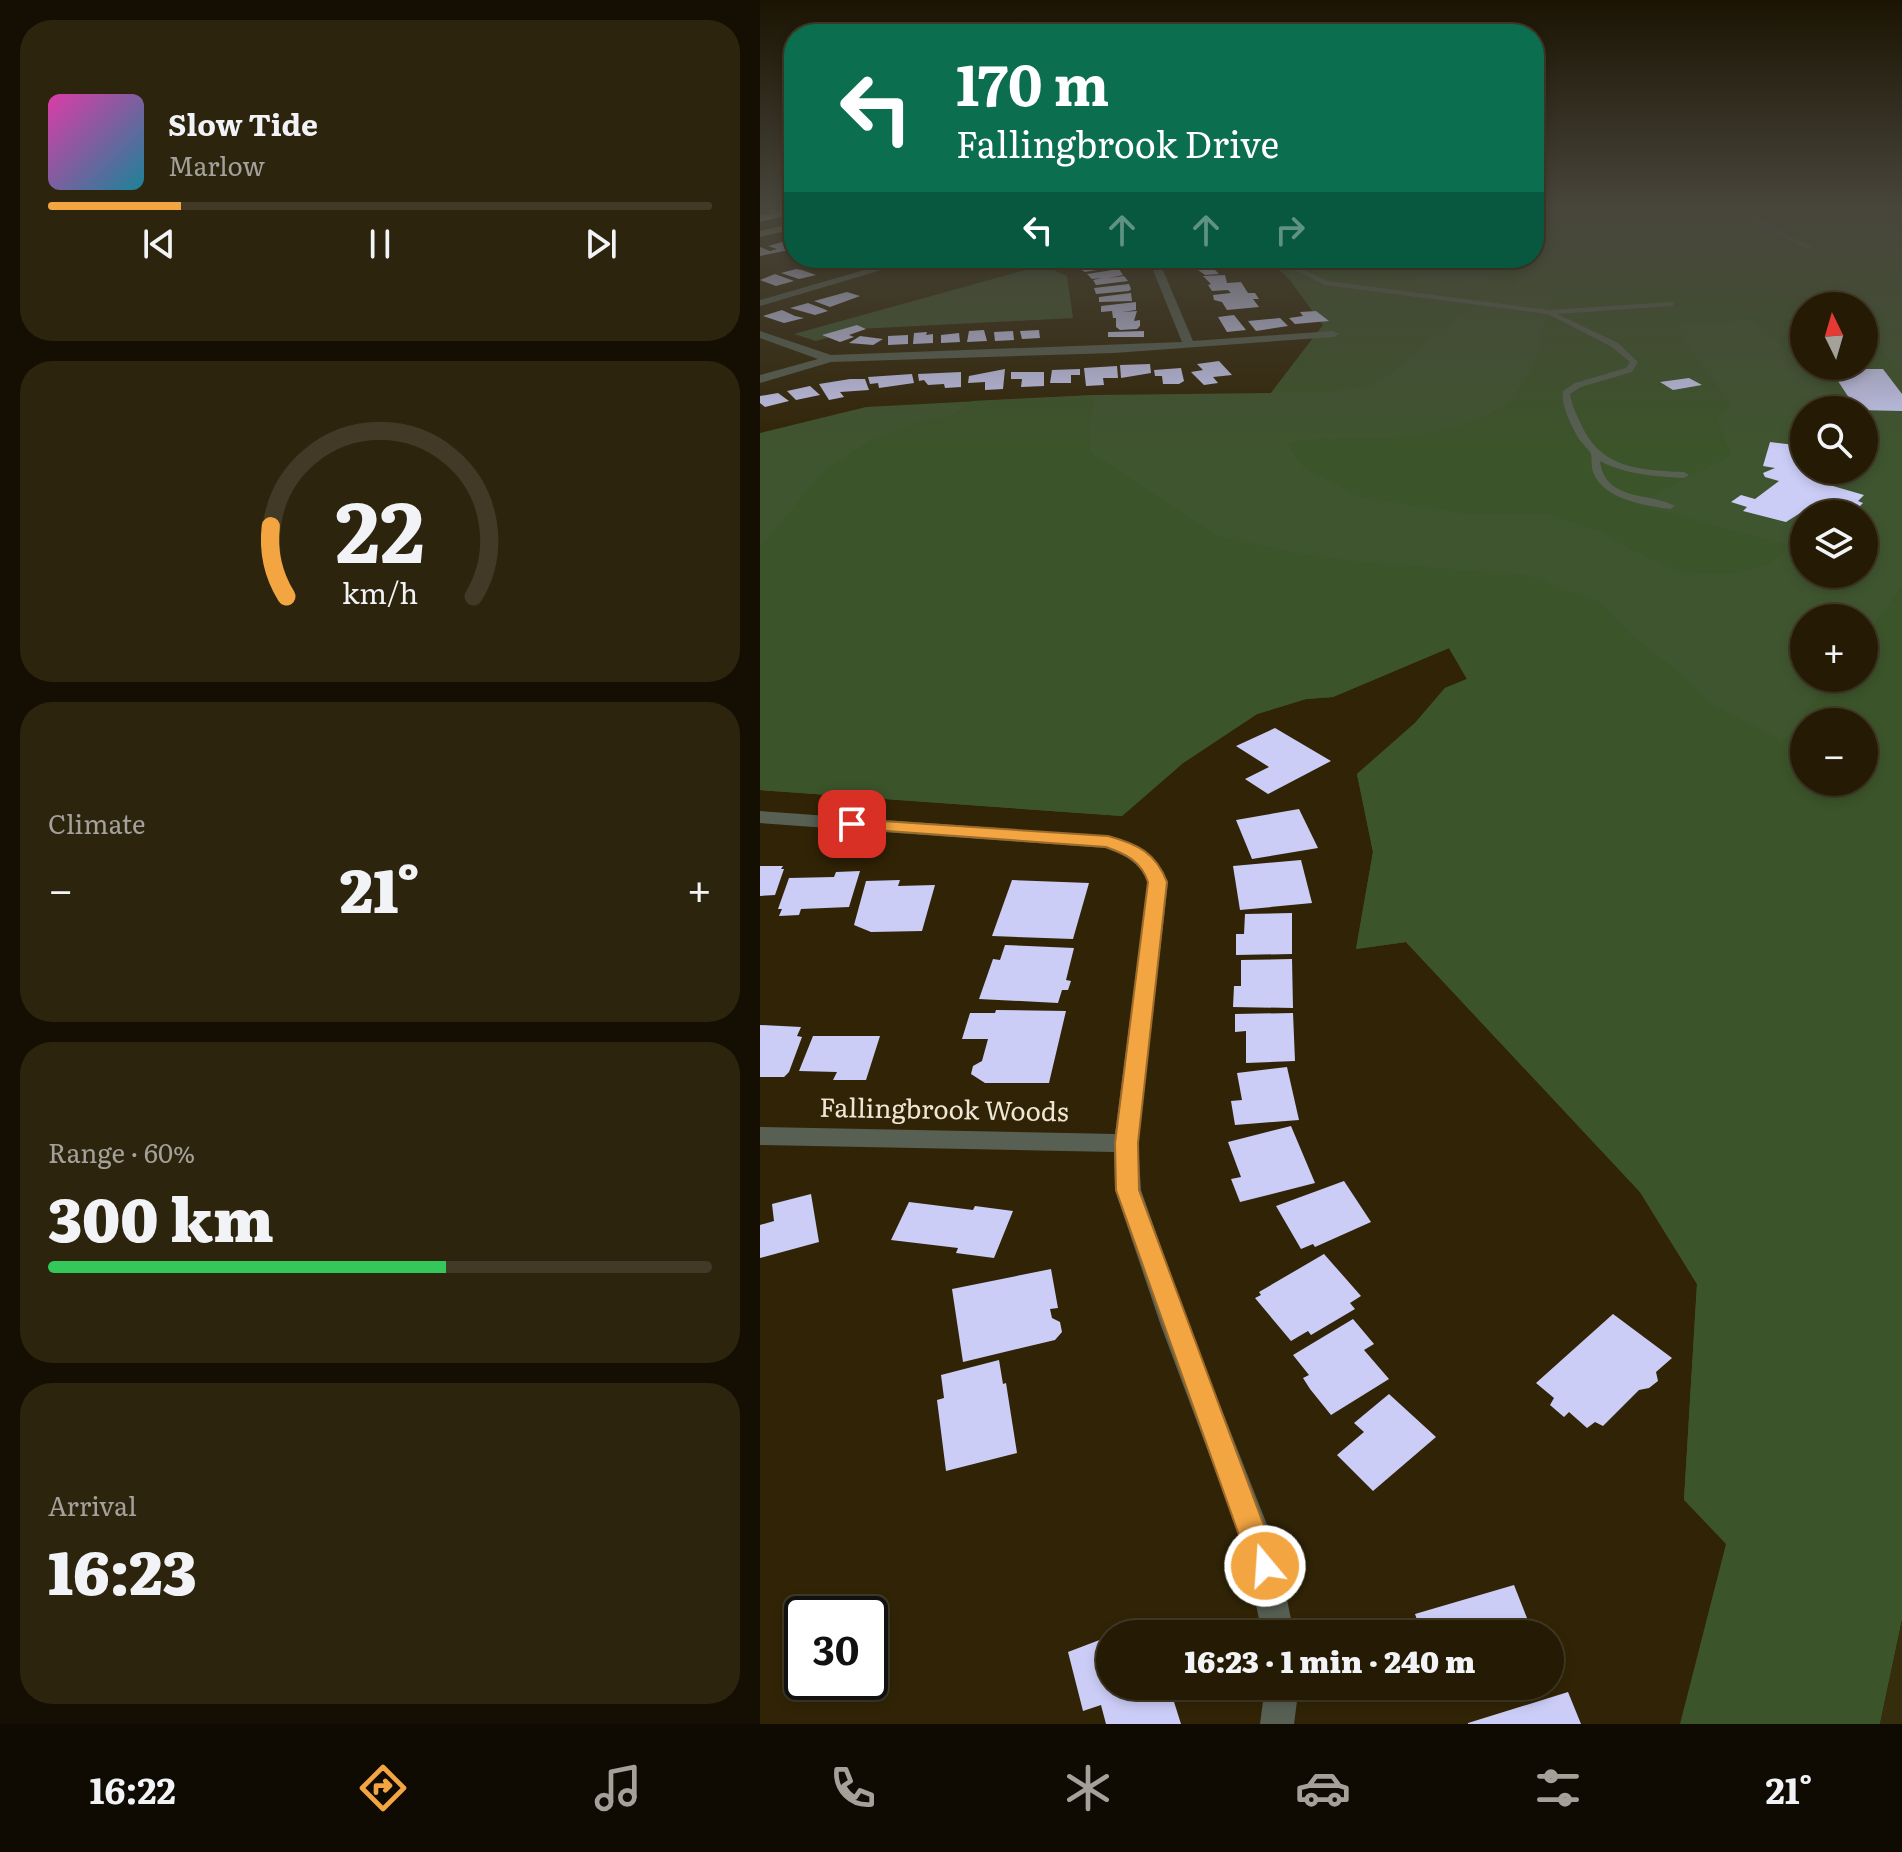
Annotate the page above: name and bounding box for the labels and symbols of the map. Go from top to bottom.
north arrow [1790,292,1878,380]
pin [818,790,886,858]
street label: Fallingbrook Woods [819,1086,1069,1129]
position arrow [1223,1524,1307,1608]
speed limit sign: 30 [784,1596,888,1700]

